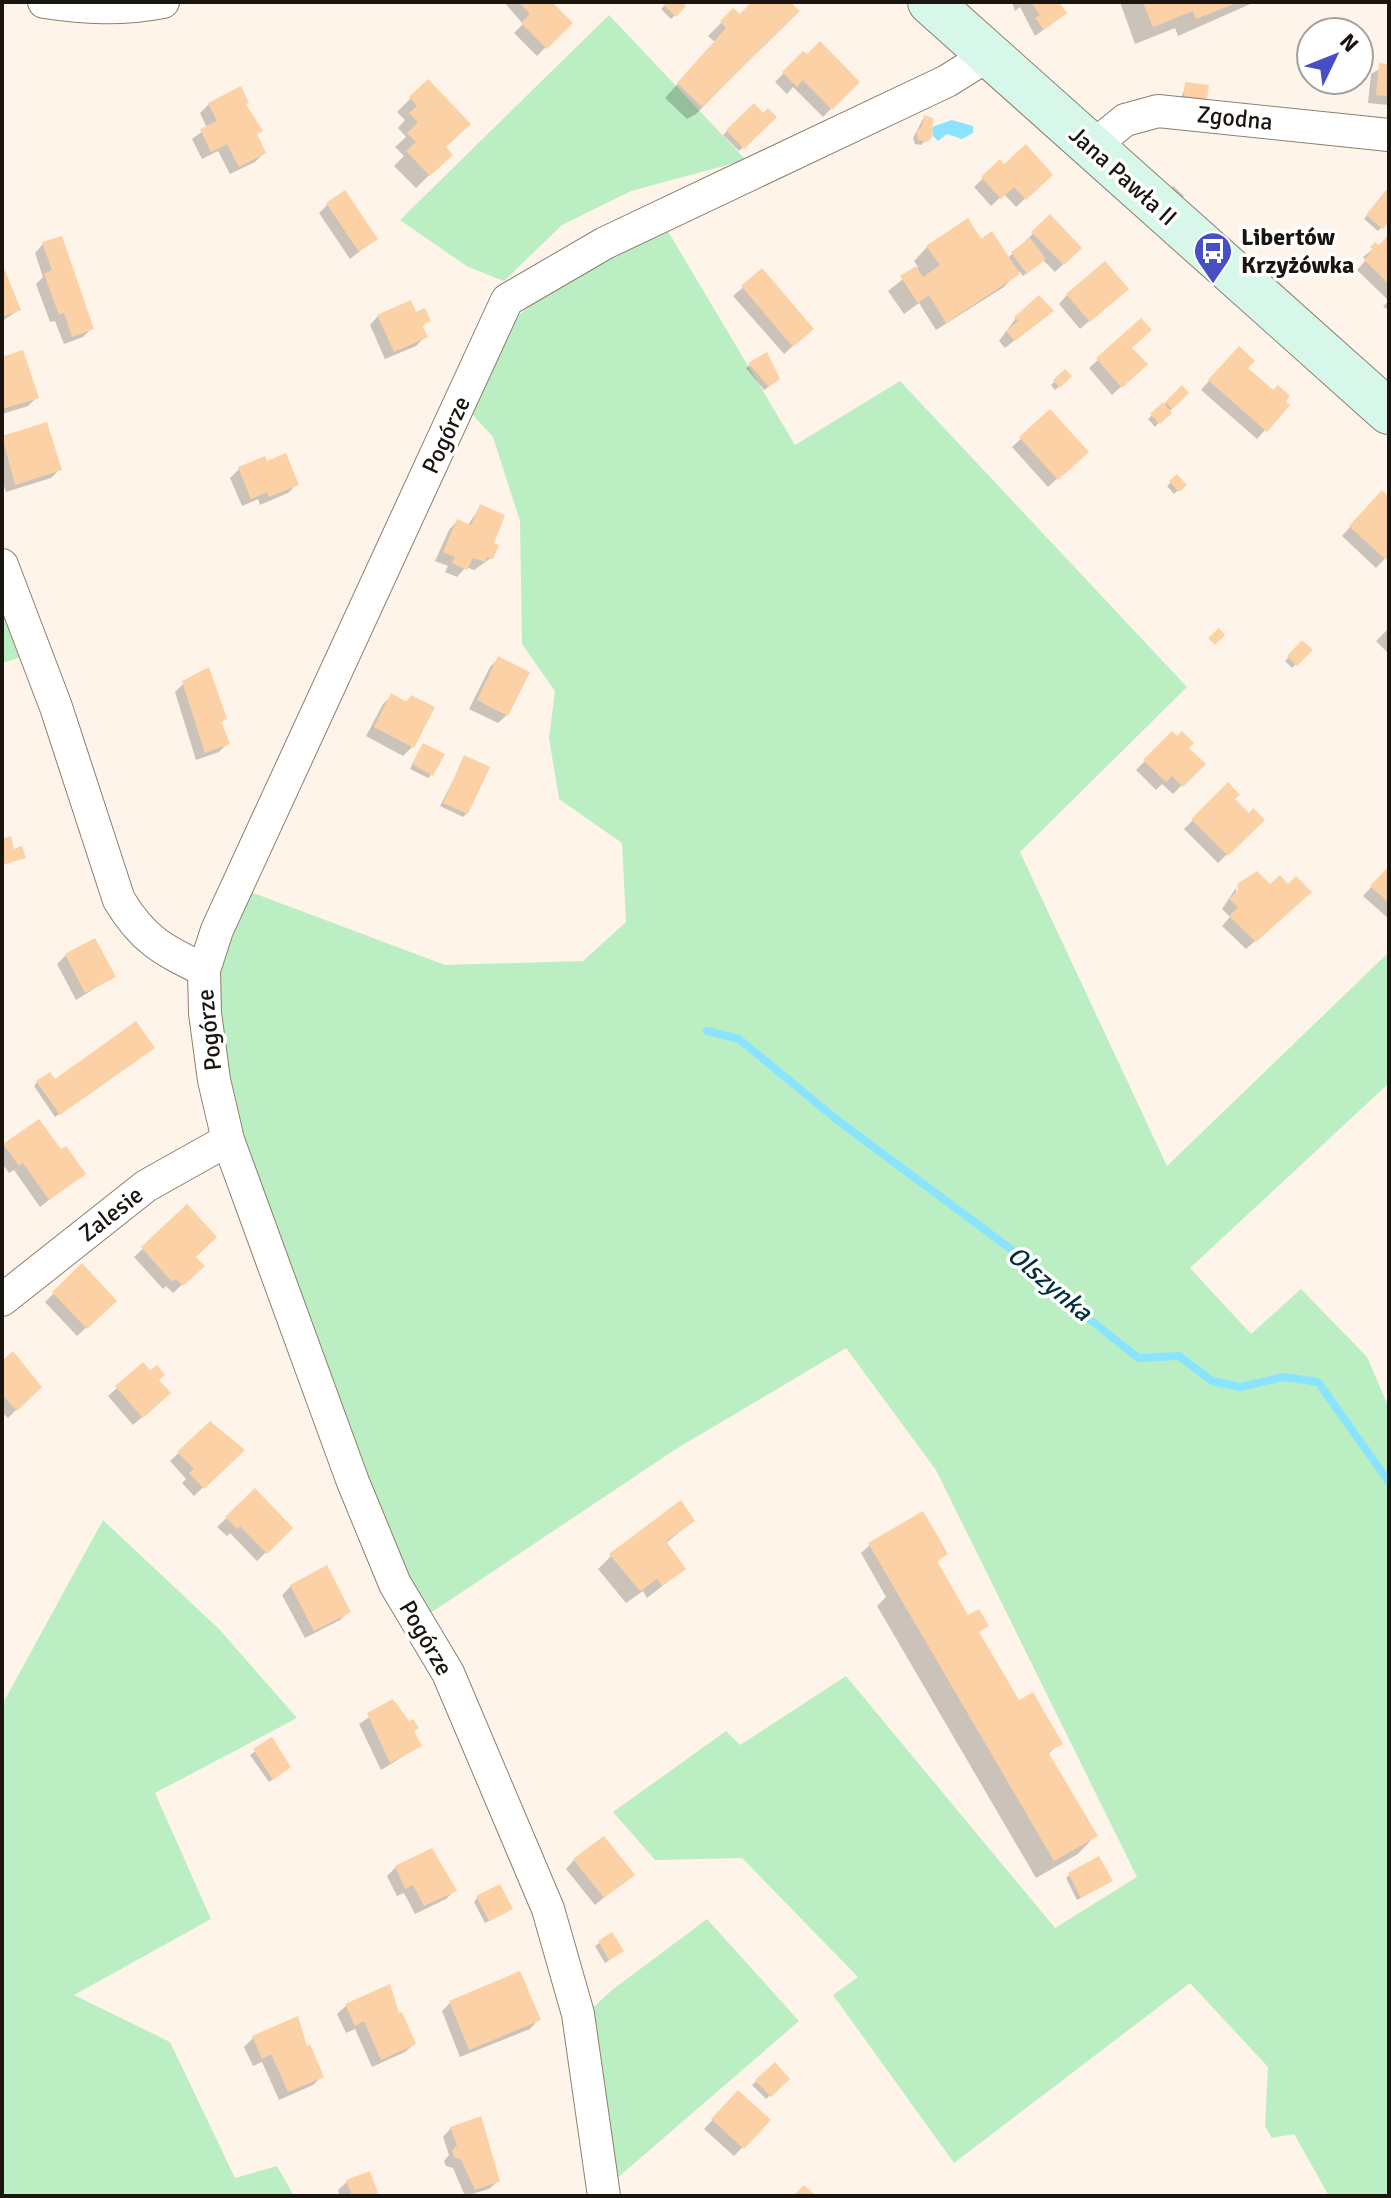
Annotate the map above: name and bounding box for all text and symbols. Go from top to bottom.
north arrow [1295,16,1375,96]
text: N [1334,28,1364,58]
street label: Zgodna [1196,99,1274,137]
street label: Jana Pawła II [1063,120,1183,232]
place label: Libertów Krzyżówka [1241,222,1354,280]
bus stop icon: Libertów Krzyżówka [1192,230,1234,285]
street label: Pogórze [415,392,477,478]
street label: Pogórze [190,988,228,1072]
street label: Zalesie [73,1180,149,1248]
water label: Olszynka [1001,1239,1099,1329]
street label: Pogórze [393,1595,459,1681]

